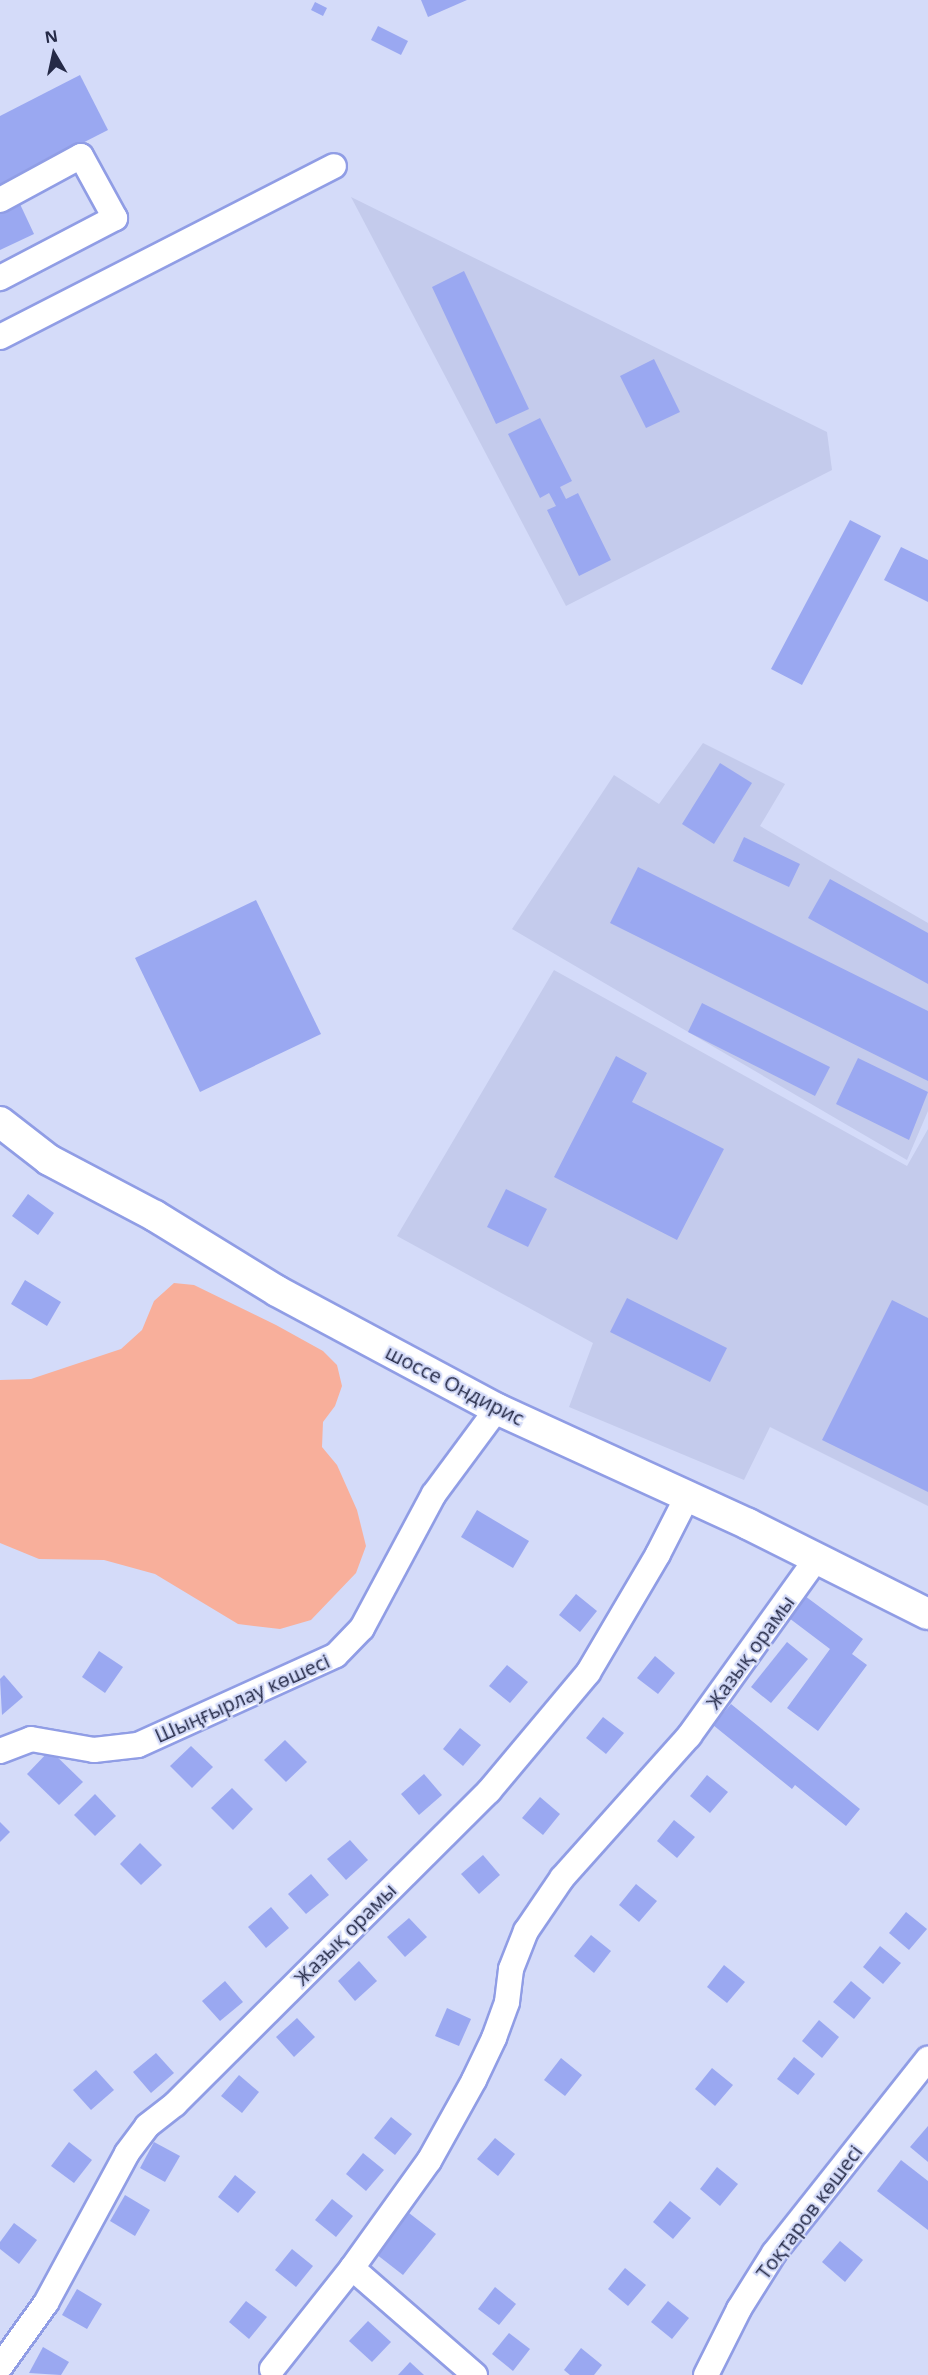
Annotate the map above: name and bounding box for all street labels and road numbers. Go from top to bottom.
street label: шоссе Ондирис [382,1340,528,1430]
street label: Жазық орамы [701,1591,799,1713]
street label: Шыңғырлау көшесі [151,1649,333,1747]
street label: Жазық орамы [289,1878,401,1990]
street label: Тоқтаров көшесі [751,2140,867,2284]

